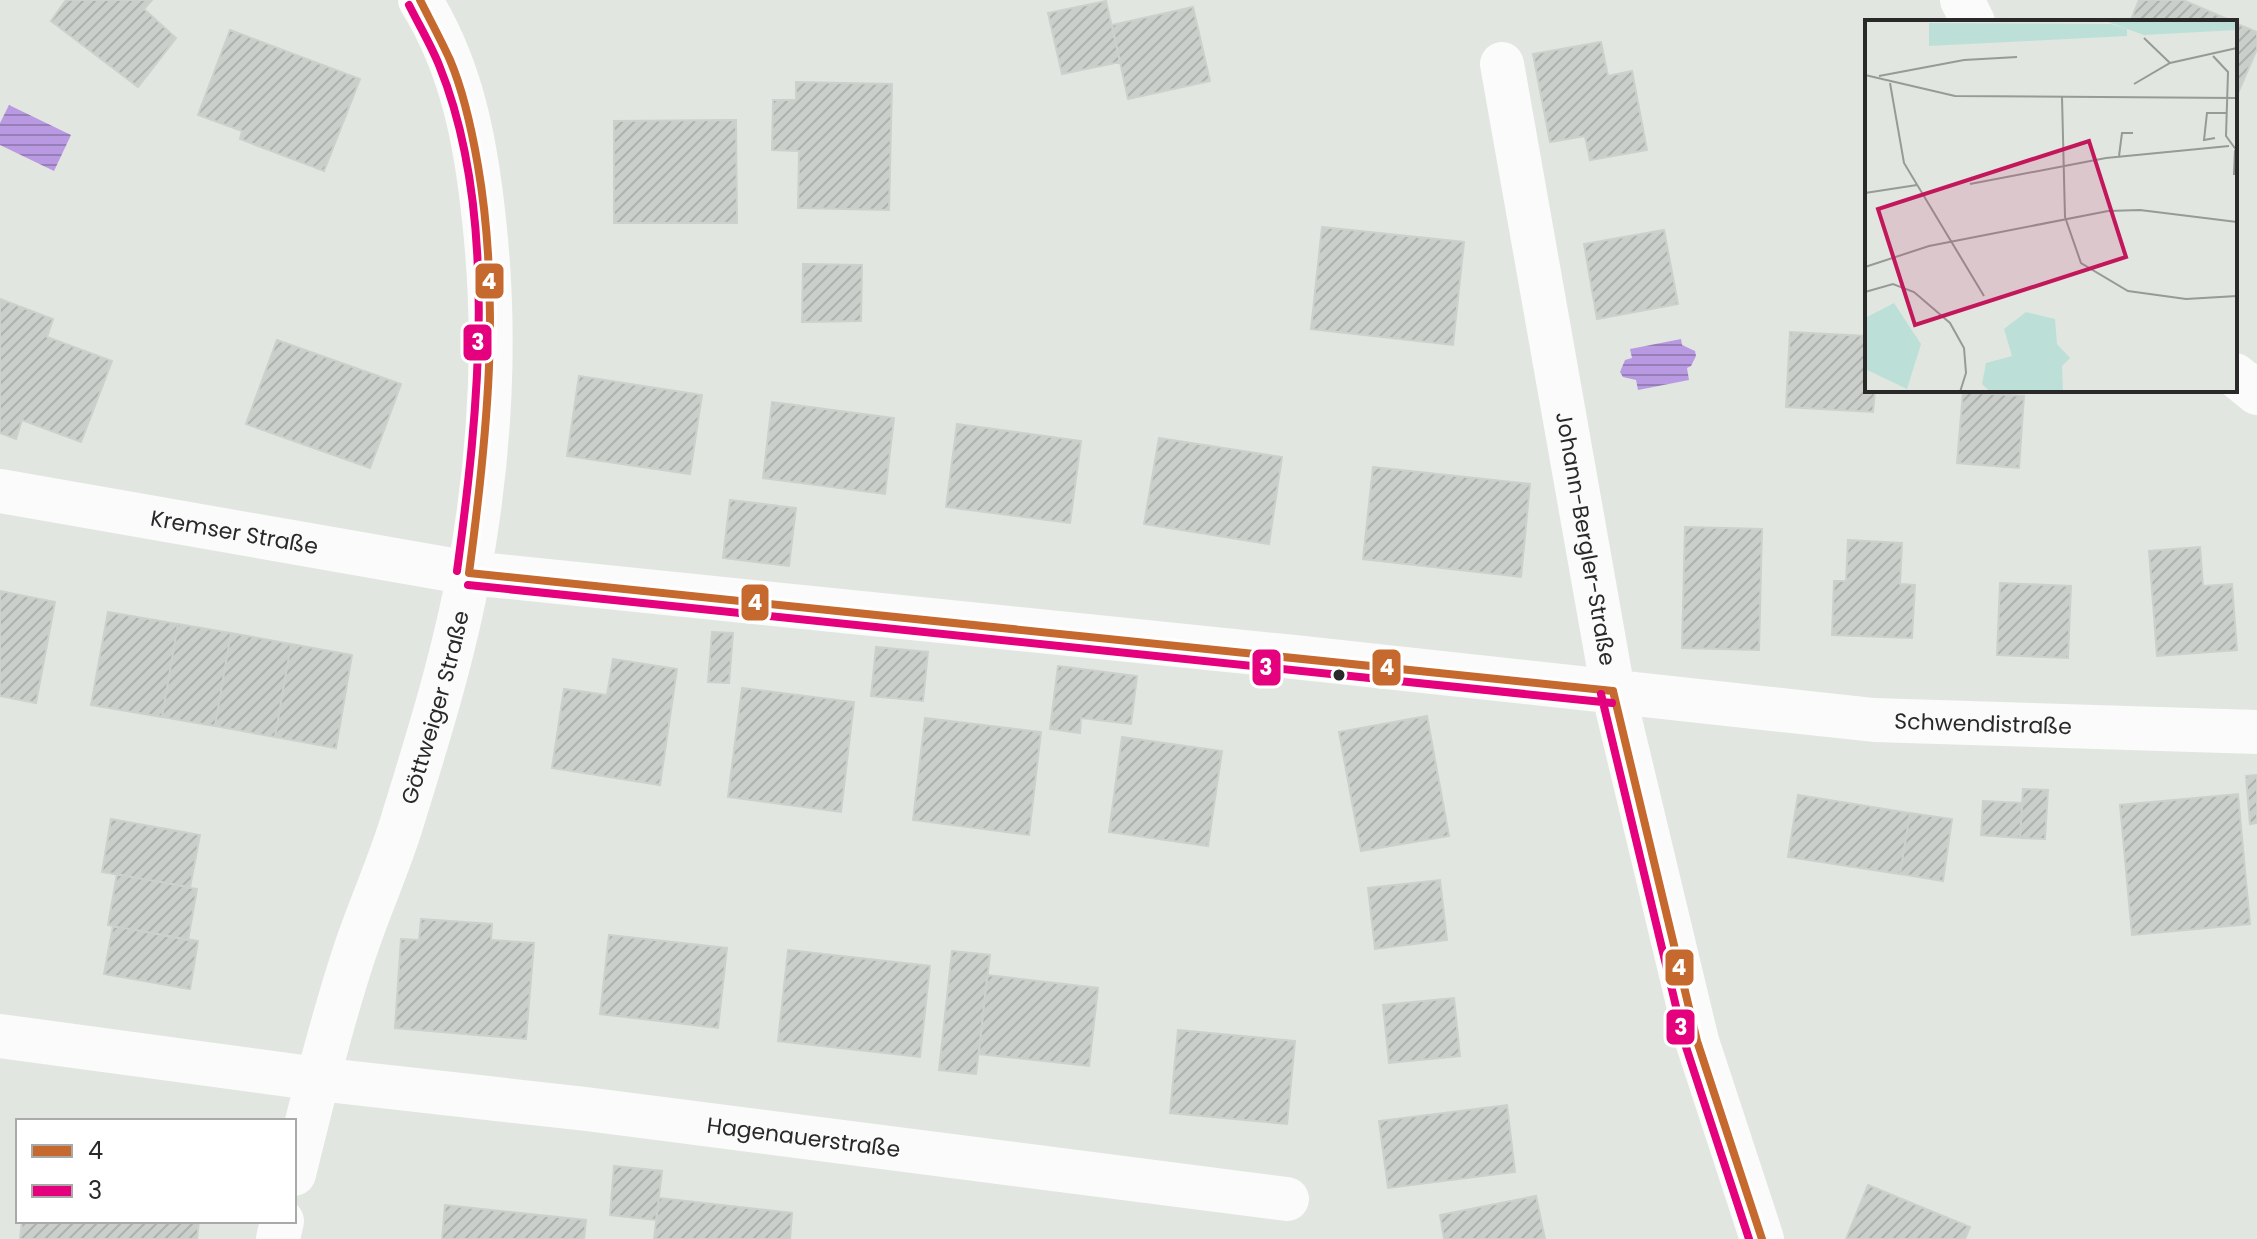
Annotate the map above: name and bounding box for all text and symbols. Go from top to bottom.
inset map [1865,20,2237,392]
line badge: 4 [474,262,505,300]
text: 4 [482,266,497,297]
line badge: 3 [462,323,493,362]
text: 3 [471,327,485,358]
street label: Johann-Bergler-Straße [1548,409,1624,668]
street label: Kremser Straße [148,502,321,562]
line badge: 4 [740,583,770,622]
text: 4 [748,587,763,618]
street label: Göttweiger Straße [393,608,476,808]
line badge: 3 [1251,648,1282,687]
line badge: 4 [1371,648,1402,687]
text: 3 [1259,652,1273,683]
text: 4 [1380,652,1395,683]
unlabelled marker [1331,667,1347,683]
street label: Schwendistraße [1894,705,2072,742]
line badge: 4 [1664,948,1695,987]
text: 4 [1672,952,1687,983]
line badge: 3 [1665,1008,1696,1046]
text: 3 [1674,1012,1688,1043]
street label: Hagenauerstraße [705,1109,902,1165]
legend [16,1119,296,1223]
text: 4 [88,1134,103,1167]
text: 3 [88,1174,102,1207]

